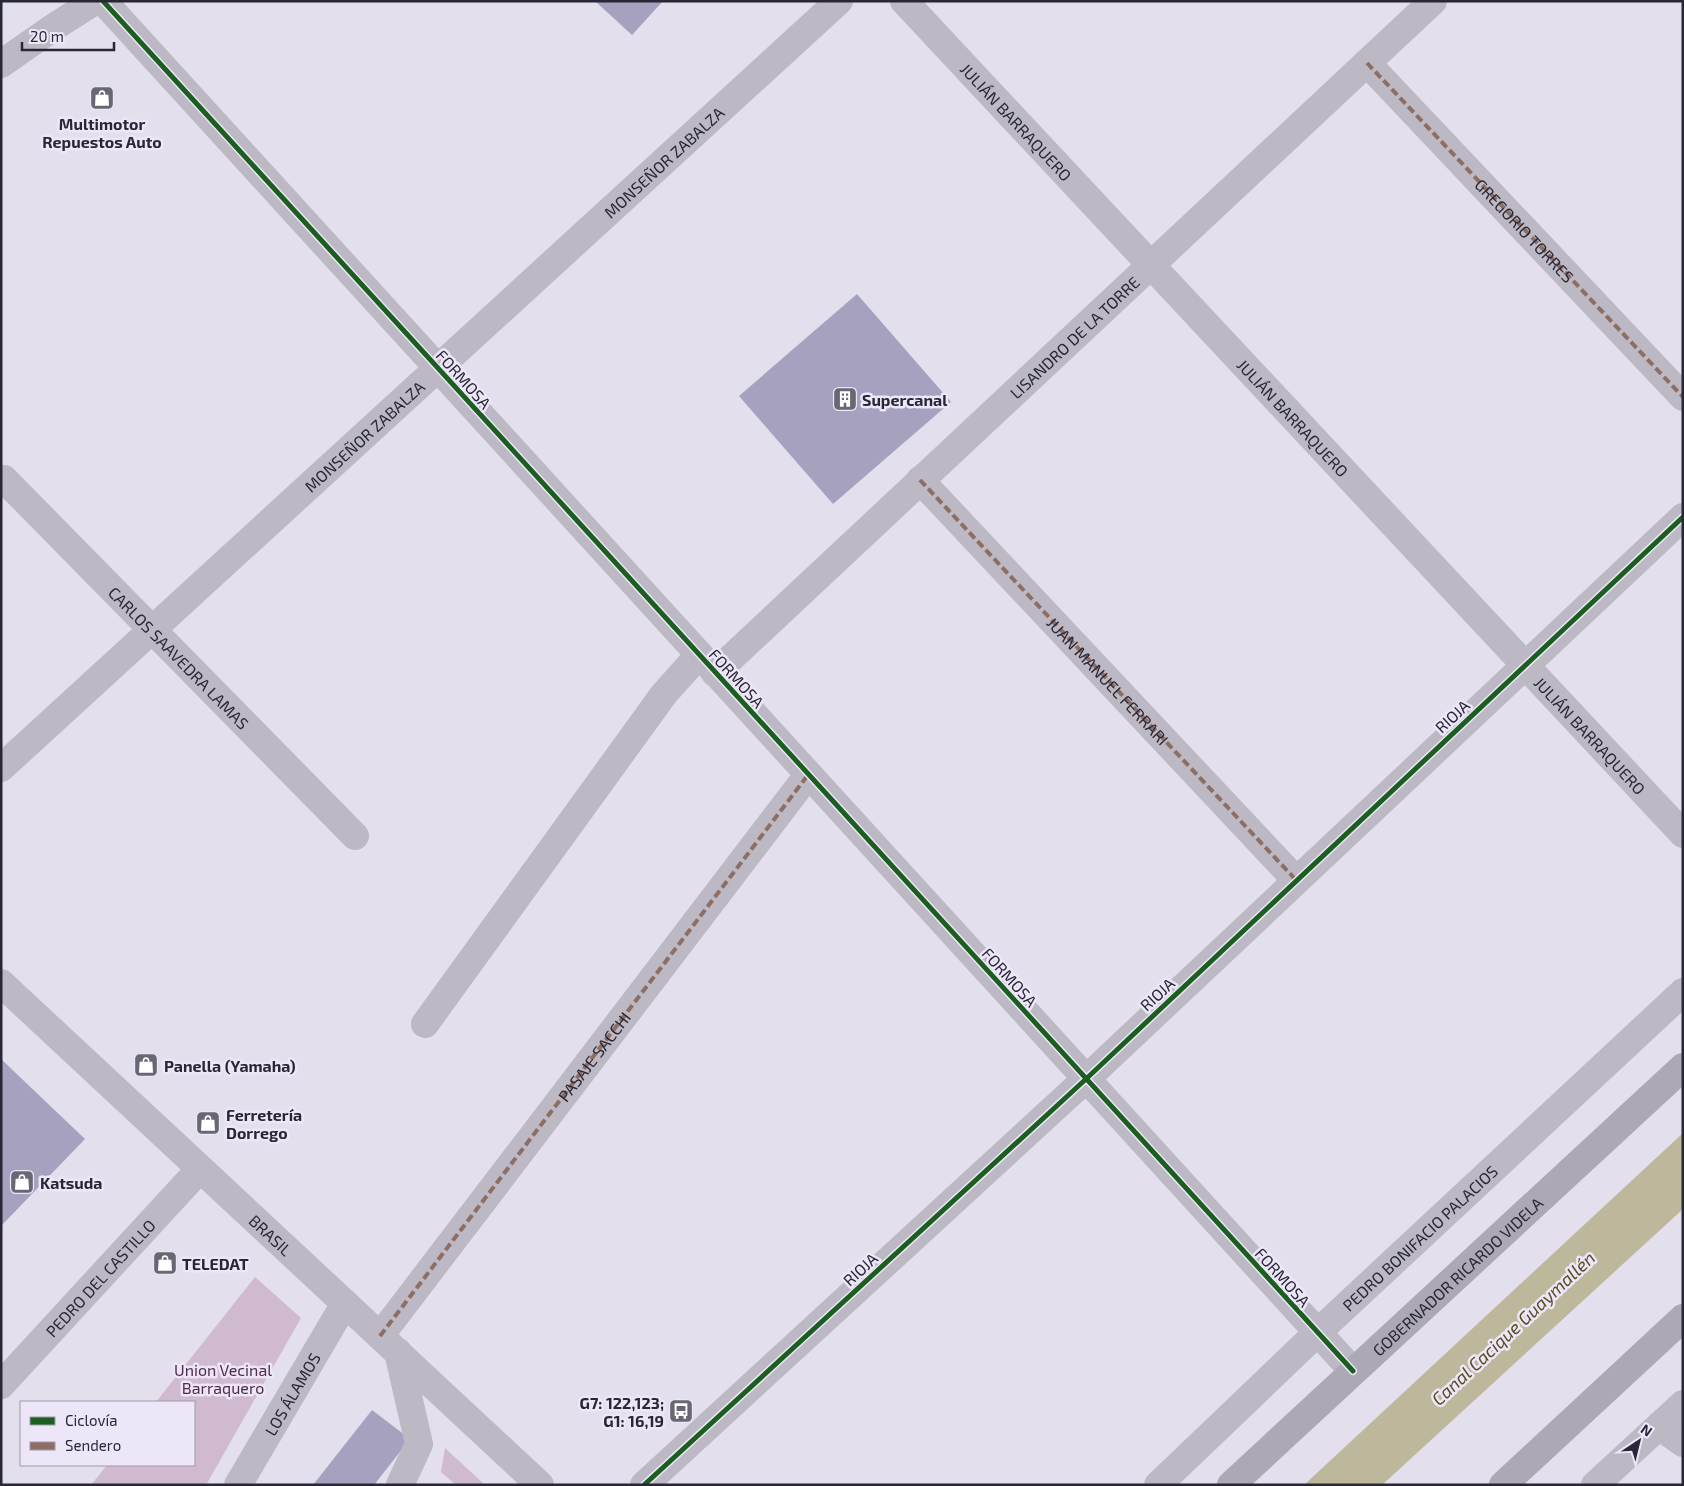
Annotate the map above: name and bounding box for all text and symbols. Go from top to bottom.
scale bar [22,20,115,52]
text: 20 m [30,27,64,45]
street label: JULIÁN BARRAQUERO [957,59,1076,184]
shop icon: Multimotor Repuestos Auto [89,85,115,111]
street label: MONSEÑOR ZABALZA [600,102,727,221]
place label: Multimotor Repuestos Auto [42,114,162,151]
street label: GREGORIO TORRES [1472,174,1578,286]
street label: LISANDRO DE LA TORRE [1006,272,1143,402]
street label: FORMOSA [433,346,495,412]
street label: JULIÁN BARRAQUERO [1234,355,1353,480]
street label: MONSEÑOR ZABALZA [300,376,428,495]
building icon: Supercanal [832,386,858,412]
place label: Supercanal [862,390,948,409]
street label: CARLOS SAAVEDRA LAMAS [105,582,253,732]
street label: JUAN MANUEL FERRARI [1044,612,1173,748]
street label: FORMOSA [706,645,768,711]
street label: JULIÁN BARRAQUERO [1531,672,1650,798]
street label: RIOJA [1431,695,1473,737]
street label: FORMOSA [979,944,1041,1010]
street label: RIOJA [1136,973,1178,1015]
street label: PASAJE SACCHI [553,1008,634,1105]
shop icon: Panella (Yamaha) [133,1052,159,1078]
place label: Panella (Yamaha) [164,1056,296,1075]
place label: Ferretería Dorrego [226,1105,302,1142]
shop icon: Ferretería Dorrego [195,1110,221,1136]
street label: PEDRO BONIFACIO PALACIOS [1338,1161,1501,1314]
shop icon: Katsuda [9,1169,35,1195]
place label: Katsuda [40,1173,102,1192]
street label: GOBERNADOR RICARDO VIDELA [1368,1193,1546,1359]
street label: BRASIL [246,1210,296,1259]
street label: PEDRO DEL CASTILLO [41,1215,159,1340]
street label: FORMOSA [1252,1244,1314,1310]
water label: Canal Cacique Guaymallén [1427,1246,1599,1410]
street label: RIOJA [839,1248,881,1290]
shop icon: TELEDAT [152,1250,178,1276]
place label: TELEDAT [182,1254,249,1273]
street label: LOS ÁLAMOS [260,1349,323,1438]
park label: Union Vecinal Barraquero [174,1360,272,1397]
place label: G7: 122,123; G1: 16,19 [580,1393,664,1430]
bus stop icon: G7: 122,123; G1: 16,19 [668,1398,694,1424]
legend [20,1401,195,1466]
text: Ciclovía [65,1411,117,1429]
north arrow [1614,1416,1664,1466]
text: N [1638,1420,1656,1440]
text: Sendero [65,1436,121,1454]

